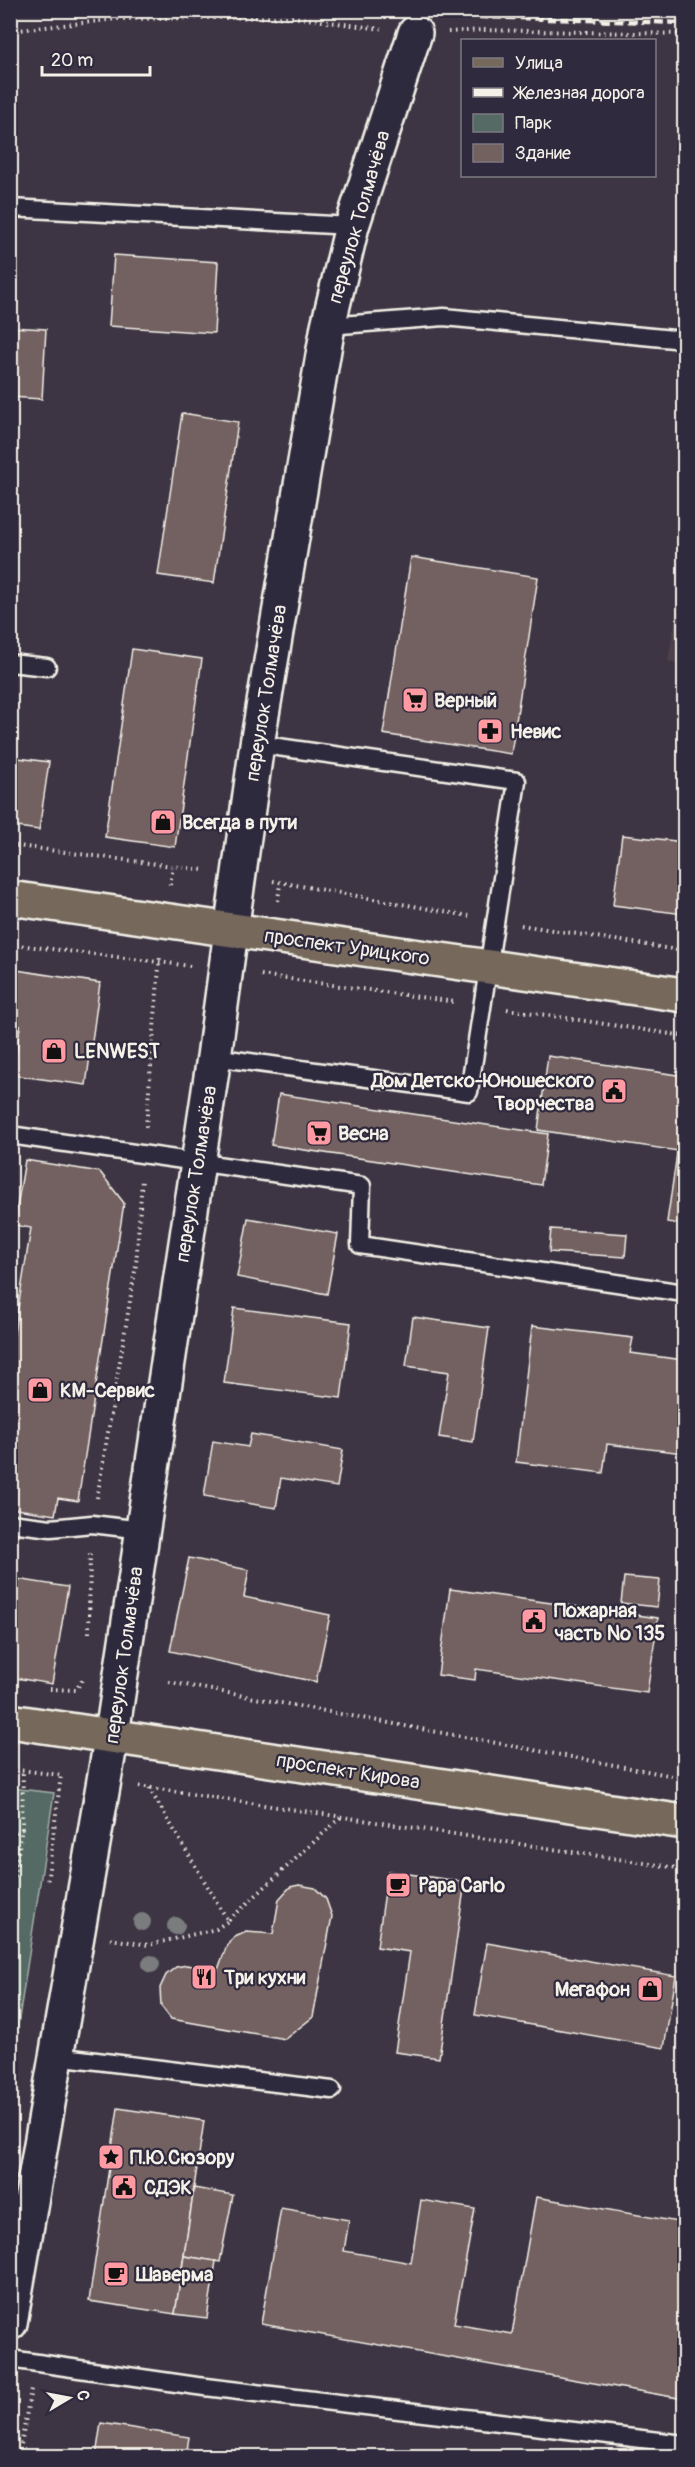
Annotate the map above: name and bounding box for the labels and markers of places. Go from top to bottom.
supermarket icon: Верный [400,685,430,715]
place label: Верный [434,688,497,713]
pharmacy icon: Невис [475,716,505,746]
place label: Невис [510,719,561,744]
shop icon: Всегда в пути [148,807,178,837]
place label: Всегда в пути [182,810,297,835]
shop icon: LENWEST [39,1036,69,1066]
place label: LENWEST [74,1039,160,1064]
place label: Дом Детско-Юношеского Творчества [370,1068,594,1116]
public building icon: Дом Детско-Юношеского Творчества [599,1076,629,1106]
supermarket icon: Весна [304,1118,334,1148]
place label: Весна [338,1121,389,1146]
shop icon: КМ-Сервис [25,1375,55,1405]
place label: КМ-Сервис [60,1378,155,1403]
place label: Пожарная часть № 135 [554,1598,665,1646]
public building icon: Пожарная часть № 135 [519,1606,549,1636]
cafe icon: Papa Carlo [383,1870,413,1900]
place label: Papa Carlo [418,1873,505,1898]
restaurant icon: Три кухни [189,1962,219,1992]
place label: Три кухни [223,1965,306,1990]
shop icon: Мегафон [635,1974,665,2004]
place label: Мегафон [555,1977,630,2002]
place icon: П.Ю.Сюзору [96,2142,126,2172]
place label: П.Ю.Сюзору [130,2145,235,2170]
public building icon: СДЭК [109,2172,139,2202]
place label: СДЭК [144,2175,192,2200]
cafe icon: Шаверма [101,2259,131,2289]
place label: Шаверма [135,2262,213,2287]

